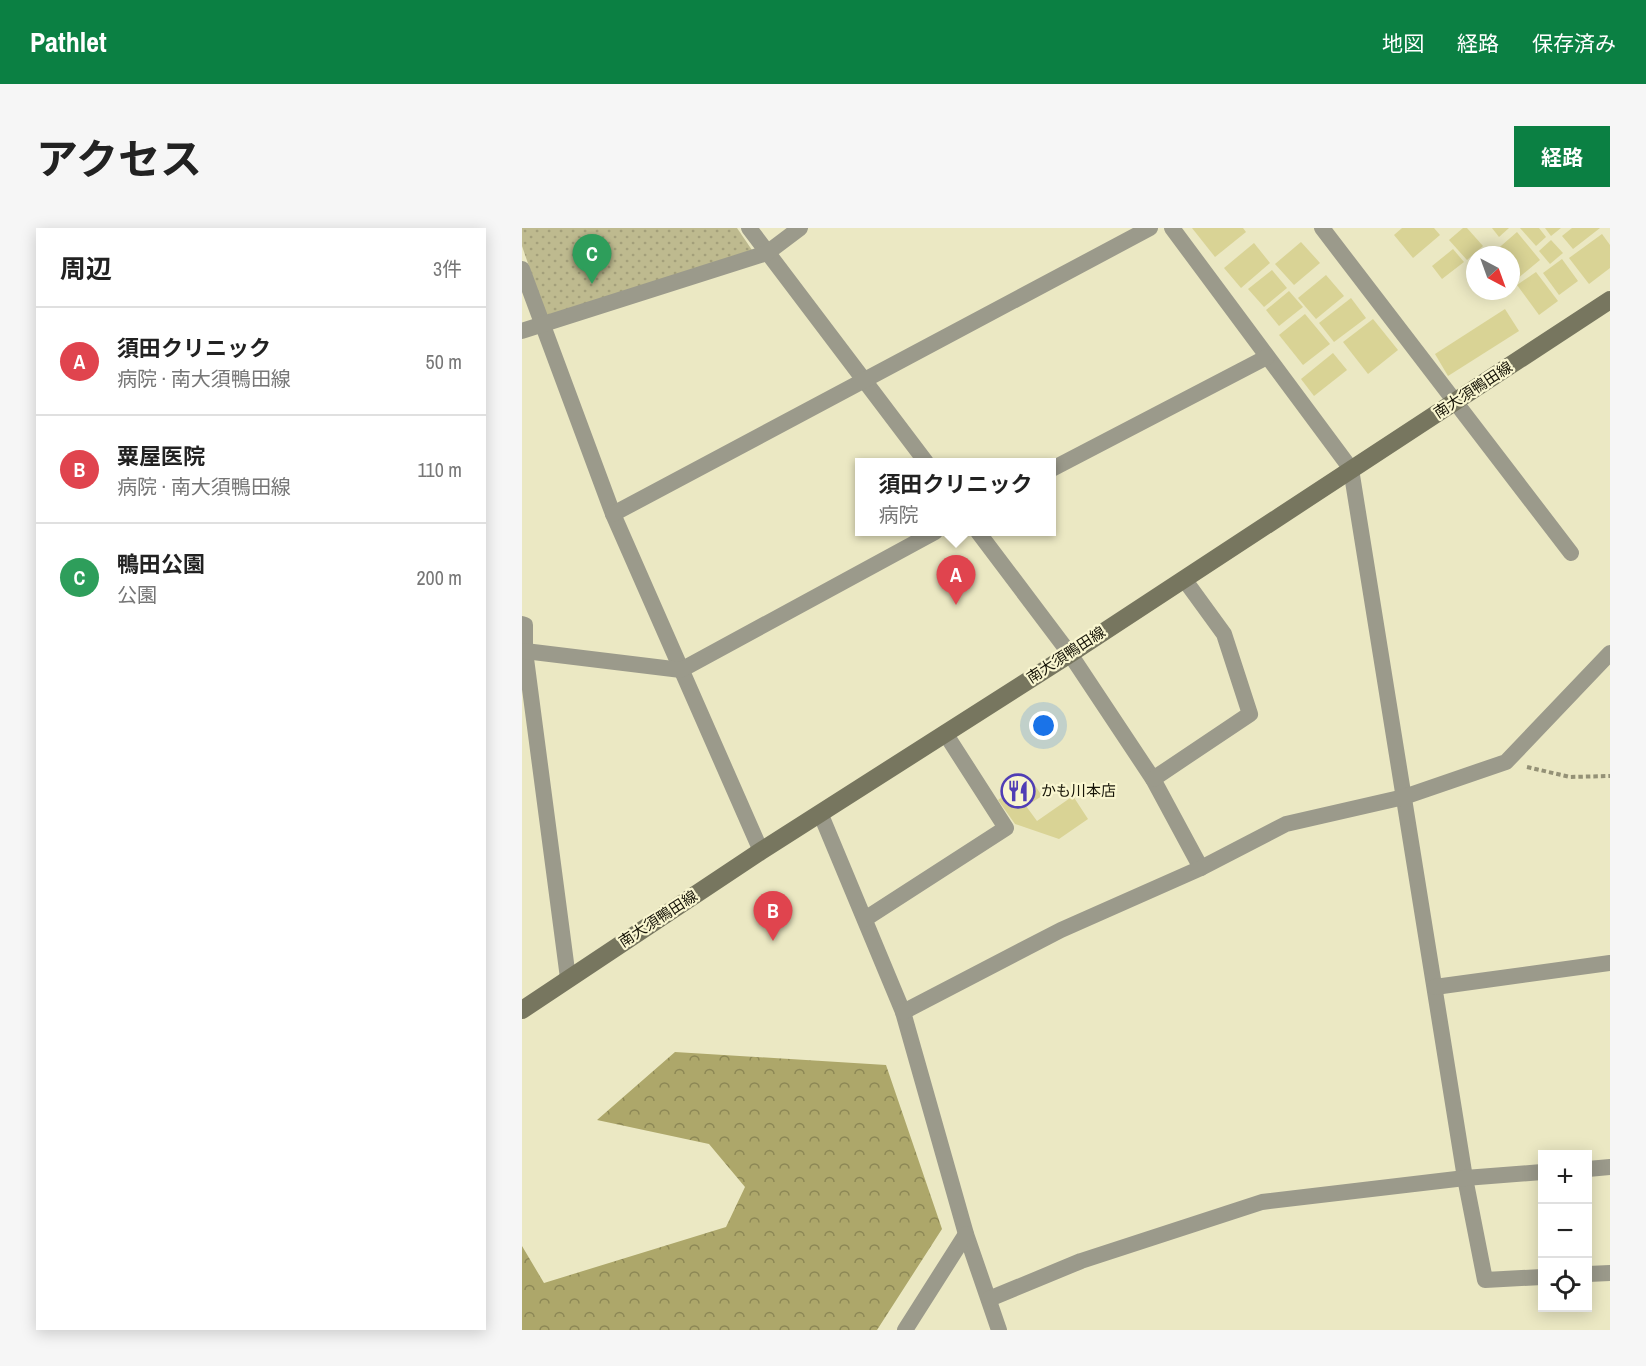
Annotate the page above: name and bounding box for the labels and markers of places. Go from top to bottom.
pin: C [572,235,612,284]
pin: A [936,556,976,605]
restaurant icon: かも川本店 [1000,773,1036,809]
place label: かも川本店 [1041,780,1116,801]
pin: B [754,892,792,941]

